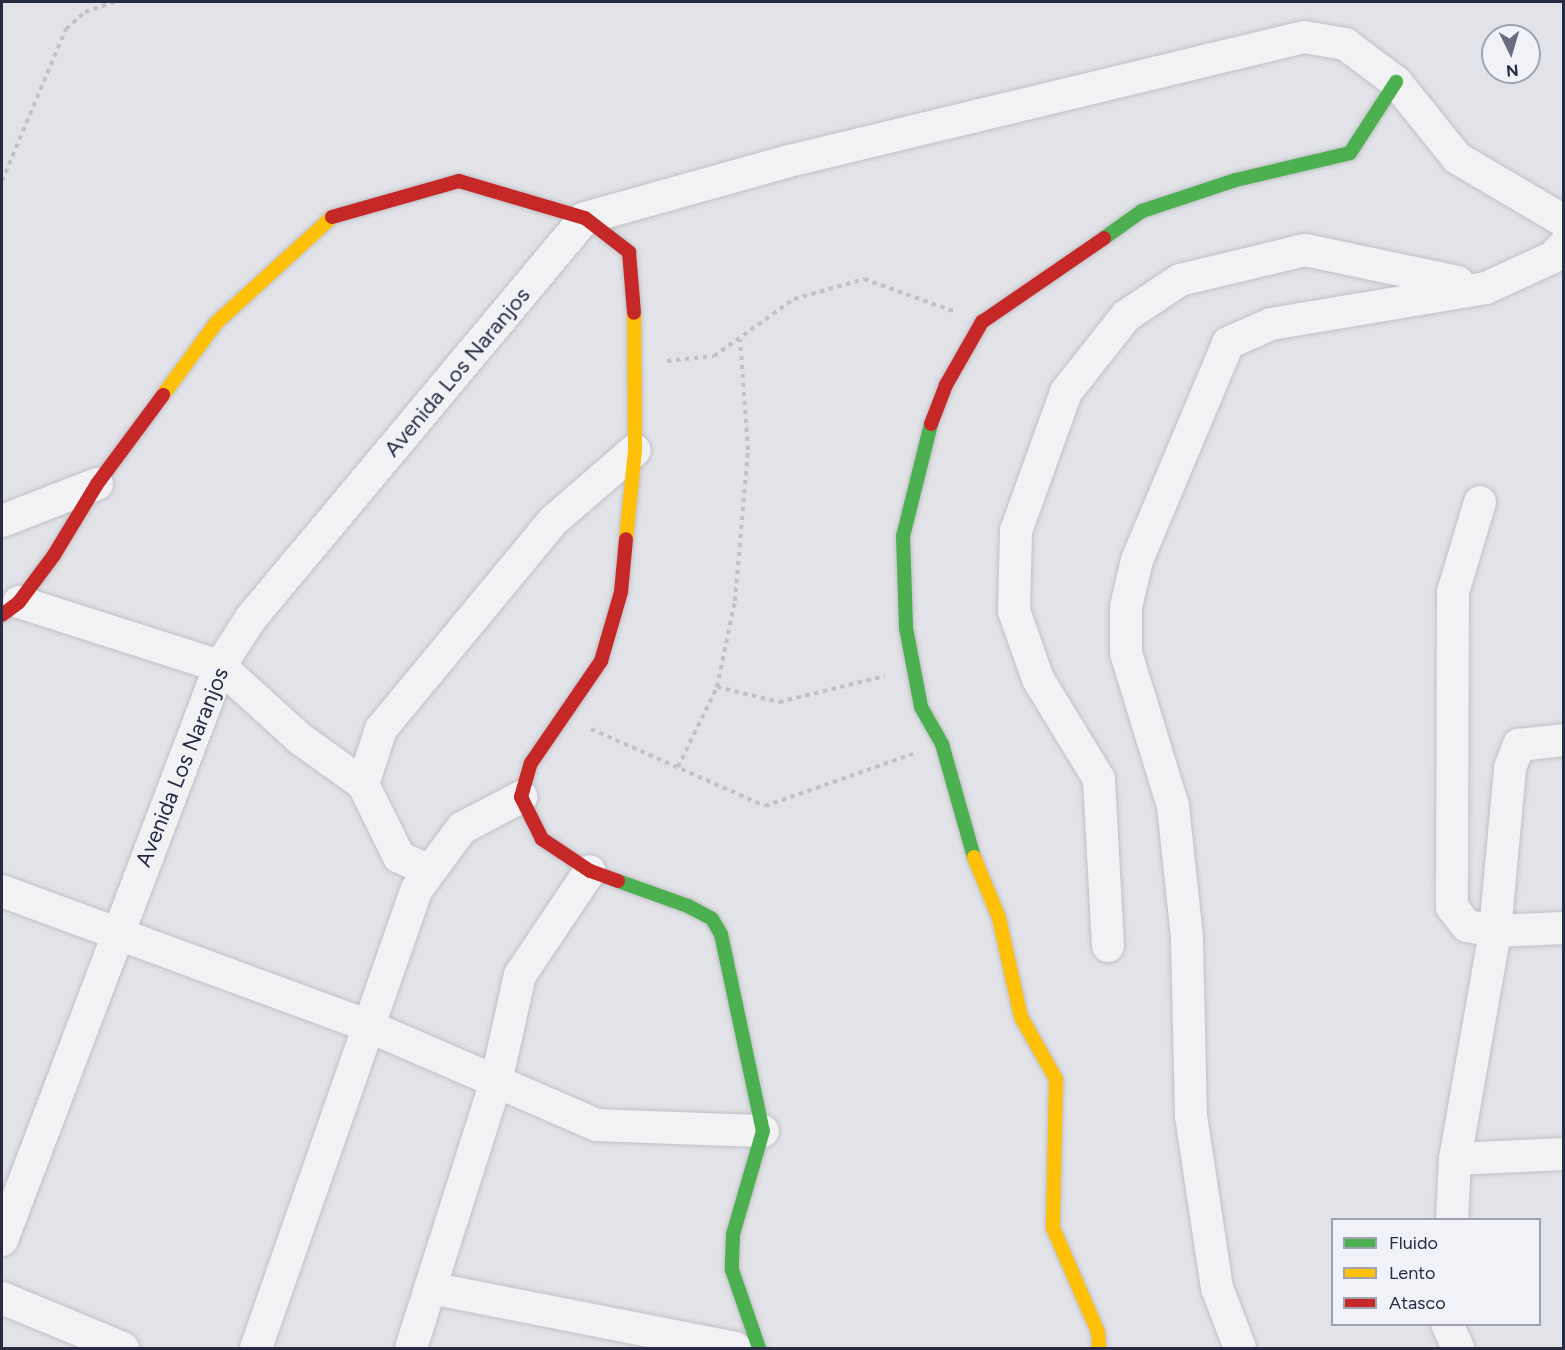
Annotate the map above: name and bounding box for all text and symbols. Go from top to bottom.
north arrow [1481,24,1541,84]
text: N [1505,60,1519,80]
street label: Avenida Los Naranjos [379,282,535,462]
street label: Avenida Los Naranjos [130,663,234,871]
legend [1331,1218,1541,1326]
text: Fluido [1389,1232,1438,1254]
text: Lento [1389,1262,1435,1284]
text: Atasco [1389,1292,1446,1314]

